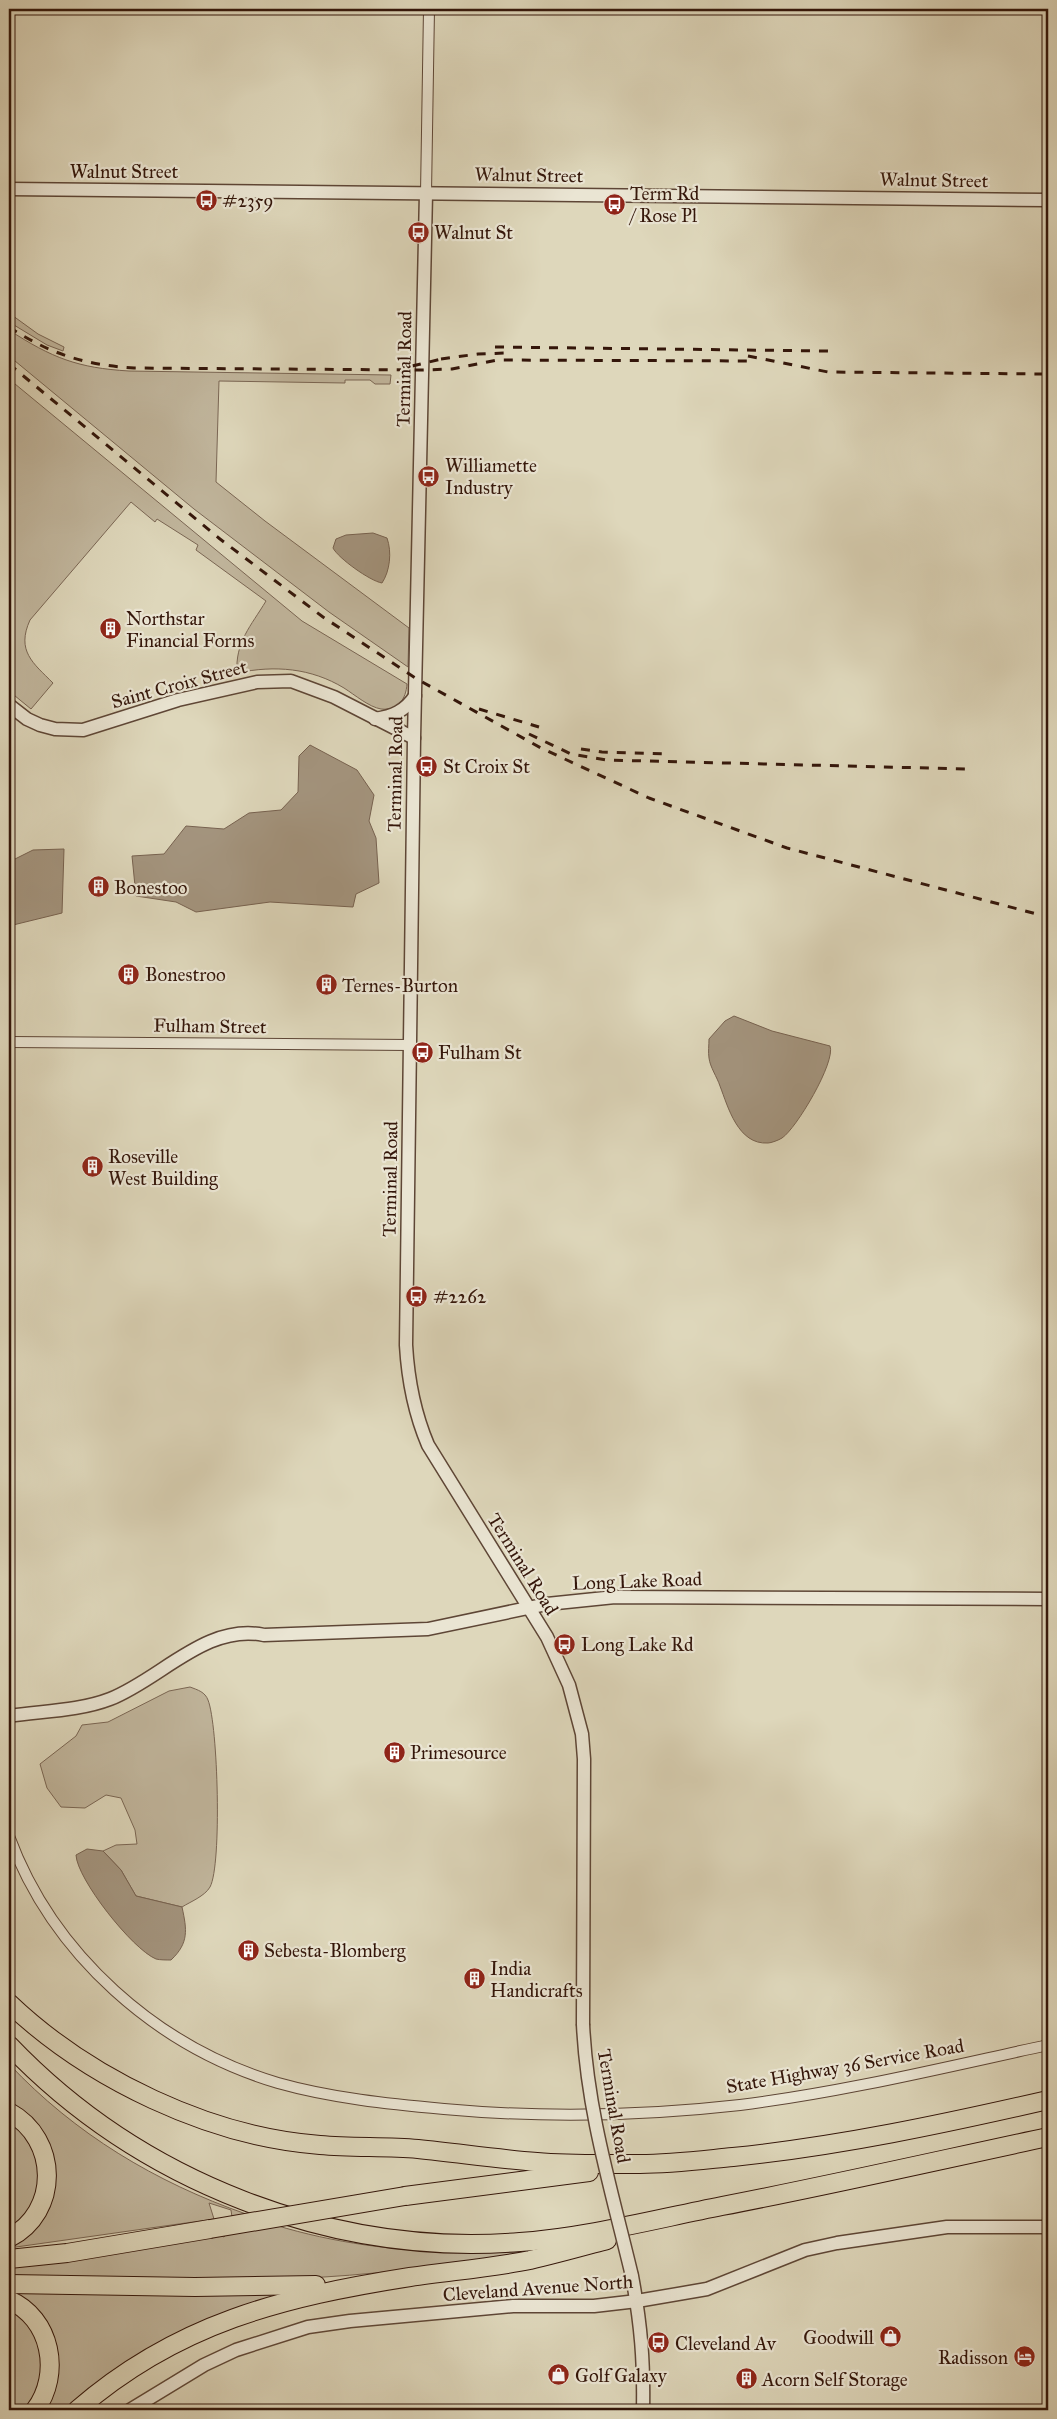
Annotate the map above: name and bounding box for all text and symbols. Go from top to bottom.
street label: Walnut Street [70,160,179,183]
street label: Walnut Street [474,163,584,187]
street label: Walnut Street [879,168,989,192]
place label: Term Rd / Rose Pl [628,182,700,227]
bus stop icon: #2359 [194,188,218,212]
place label: #2359 [222,189,274,212]
bus stop icon: Term Rd / Rose Pl [602,192,626,216]
bus stop icon: Walnut St [406,220,430,244]
place label: Walnut St [434,221,513,244]
street label: Terminal Road [391,310,417,427]
place label: Williamette Industry [445,454,537,499]
bus stop icon: Williamette Industry [417,464,441,488]
place label: Northstar Financial Forms [126,607,254,652]
building icon: Northstar Financial Forms [98,617,122,641]
street label: Saint Croix Street [108,655,250,713]
street label: Terminal Road [382,715,408,832]
bus stop icon: St Croix St [415,754,439,778]
place label: St Croix St [443,755,530,778]
building icon: Bonestoo [86,875,110,899]
place label: Bonestoo [114,876,188,899]
building icon: Bonestroo [117,962,141,986]
place label: Bonestroo [145,963,226,986]
building icon: Ternes-Burton [314,973,338,997]
place label: Ternes-Burton [342,974,458,997]
street label: Fulham Street [153,1014,267,1038]
bus stop icon: Fulham St [410,1040,434,1064]
place label: Fulham St [438,1041,522,1064]
street label: Terminal Road [377,1120,403,1237]
place label: Roseville West Building [108,1145,218,1191]
building icon: Roseville West Building [80,1155,104,1179]
bus stop icon: #2262 [405,1284,429,1308]
place label: #2262 [433,1285,487,1308]
street label: Terminal Road [483,1509,564,1620]
street label: Long Lake Road [572,1567,703,1596]
bus stop icon: Long Lake Rd [553,1632,577,1656]
place label: Long Lake Rd [581,1633,694,1657]
building icon: Primesource [382,1740,406,1764]
place label: Primesource [410,1741,507,1764]
building icon: Sebesta-Blomberg [236,1938,260,1962]
place label: Sebesta-Blomberg [264,1939,406,1963]
place label: India Handicrafts [490,1957,583,2002]
building icon: India Handicrafts [462,1967,486,1991]
street label: State Highway 36 Service Road [724,2034,966,2099]
street label: Terminal Road [593,2047,635,2165]
street label: Cleveland Avenue North [442,2270,634,2306]
shop icon: Goodwill [878,2325,902,2349]
place label: Goodwill [803,2326,875,2349]
bus stop icon: Cleveland Av [647,2331,671,2355]
place label: Cleveland Av [675,2332,777,2355]
hotel icon: Radisson [1012,2345,1036,2369]
place label: Radisson [938,2346,1008,2369]
shop icon: Golf Galaxy [547,2363,571,2387]
place label: Golf Galaxy [575,2364,668,2387]
building icon: Acorn Self Storage [734,2367,758,2391]
place label: Acorn Self Storage [761,2368,908,2392]

